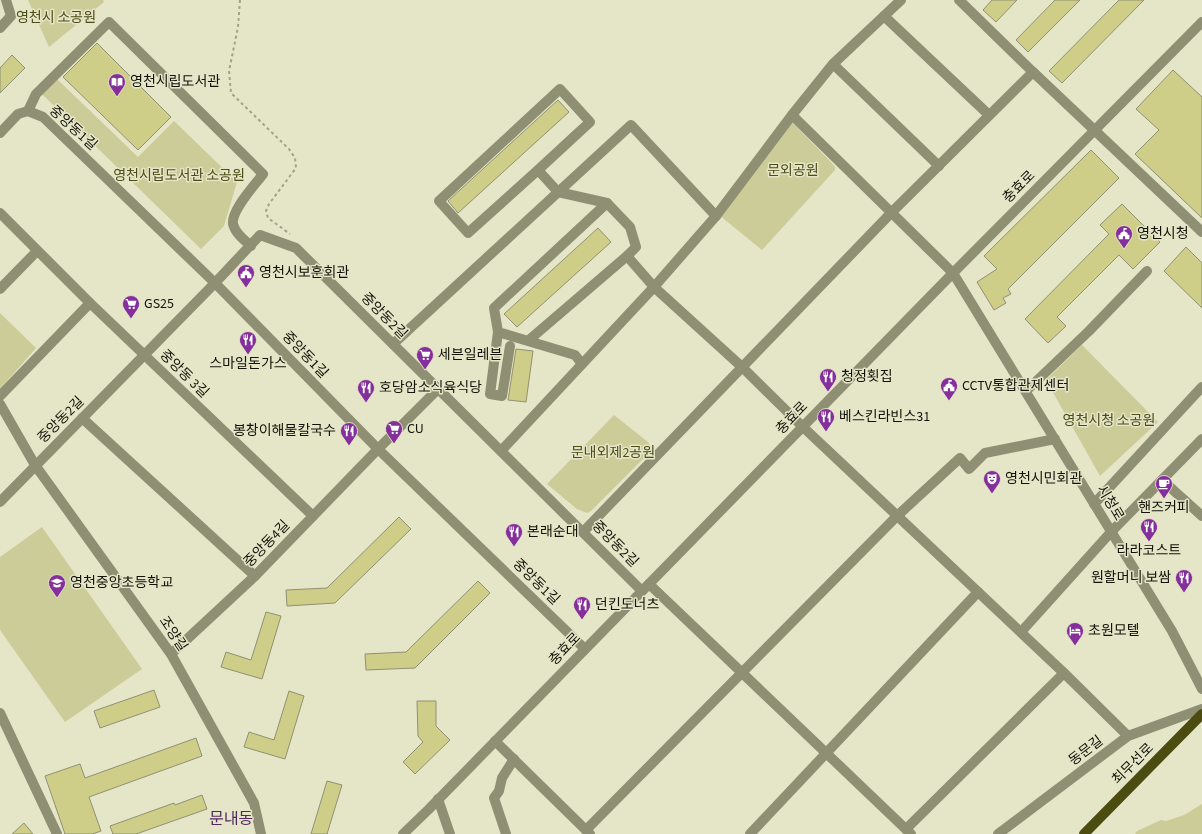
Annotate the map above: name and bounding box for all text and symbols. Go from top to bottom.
park label: 영천시 소공원 [16,8,96,28]
library icon: 영천시립도서관 [107,72,127,97]
place label: 영천시립도서관 [130,72,220,92]
street label: 중앙동1길 [45,101,101,155]
park label: 문외공원 [767,161,819,181]
park label: 영천시립도서관 소공원 [113,166,245,186]
street label: 충효로 [998,166,1040,208]
public building icon: 영천시청 [1114,224,1134,249]
place label: 영천시청 [1137,224,1189,244]
public building icon: 영천시보훈회관 [236,263,256,288]
place label: 영천시보훈회관 [259,263,349,283]
street label: 중앙동2길 [356,288,412,344]
supermarket icon: GS25 [121,294,141,319]
place label: GS25 [144,294,174,314]
street label: 중앙동1길 [277,327,333,383]
restaurant icon: 스마일돈가스 [238,330,258,355]
supermarket icon: 세븐일레븐 [415,345,435,370]
place label: 세븐일레븐 [438,345,503,365]
street label: 중앙동 3길 [155,346,213,402]
place label: 스마일돈가스 [209,354,287,374]
restaurant icon: 청정횟집 [818,367,838,392]
place label: 청정횟집 [841,367,893,387]
public building icon: CCTV통합관제센터 [939,376,959,401]
place label: CCTV통합관제센터 [962,376,1069,396]
restaurant icon: 호당암소식육식당 [356,378,376,403]
place label: 호당암소식육식당 [379,378,482,398]
street label: 중앙동2길 [33,392,89,448]
street label: 충효로 [771,397,813,439]
restaurant icon: 베스킨라빈스31 [816,407,836,432]
place label: 베스킨라빈스31 [839,407,930,427]
park label: 영천시청 소공원 [1063,411,1155,431]
supermarket icon: CU [384,419,404,444]
place label: CU [407,419,424,439]
place label: 봉창이해물칼국수 [233,421,336,441]
restaurant icon: 봉창이해물칼국수 [339,421,359,446]
park label: 문내외제2공원 [571,443,655,463]
theatre icon: 영천시민회관 [982,469,1002,494]
place label: 영천시민회관 [1005,469,1082,489]
cafe icon: 핸즈커피 [1154,474,1174,499]
street label: 시청로 [1091,481,1129,525]
place label: 핸즈커피 [1138,498,1190,518]
street label: 중앙동4길 [239,516,295,572]
street label: 중앙동2길 [587,516,643,572]
restaurant icon: 라라코스트 [1139,517,1159,542]
restaurant icon: 본래순대 [504,522,524,547]
place label: 본래순대 [527,522,579,542]
place label: 라라코스트 [1117,541,1181,561]
street label: 중앙동1길 [508,554,564,610]
place label: 원할머니 보쌈 [1091,568,1171,588]
restaurant icon: 원할머니 보쌈 [1174,568,1194,593]
school or university icon: 영천중앙초등학교 [47,573,67,598]
place label: 영천중앙초등학교 [70,573,173,593]
restaurant icon: 던킨도너츠 [572,595,592,620]
place label: 던킨도너츠 [595,595,660,615]
street label: 조양길 [154,612,192,656]
hotel icon: 초원모텔 [1065,621,1085,646]
place label: 초원모텔 [1088,621,1140,641]
street label: 충효로 [544,628,586,670]
street label: 동문길 [1065,731,1107,771]
street label: 최무선로 [1108,739,1158,789]
district label: 문내동 [209,808,253,830]

